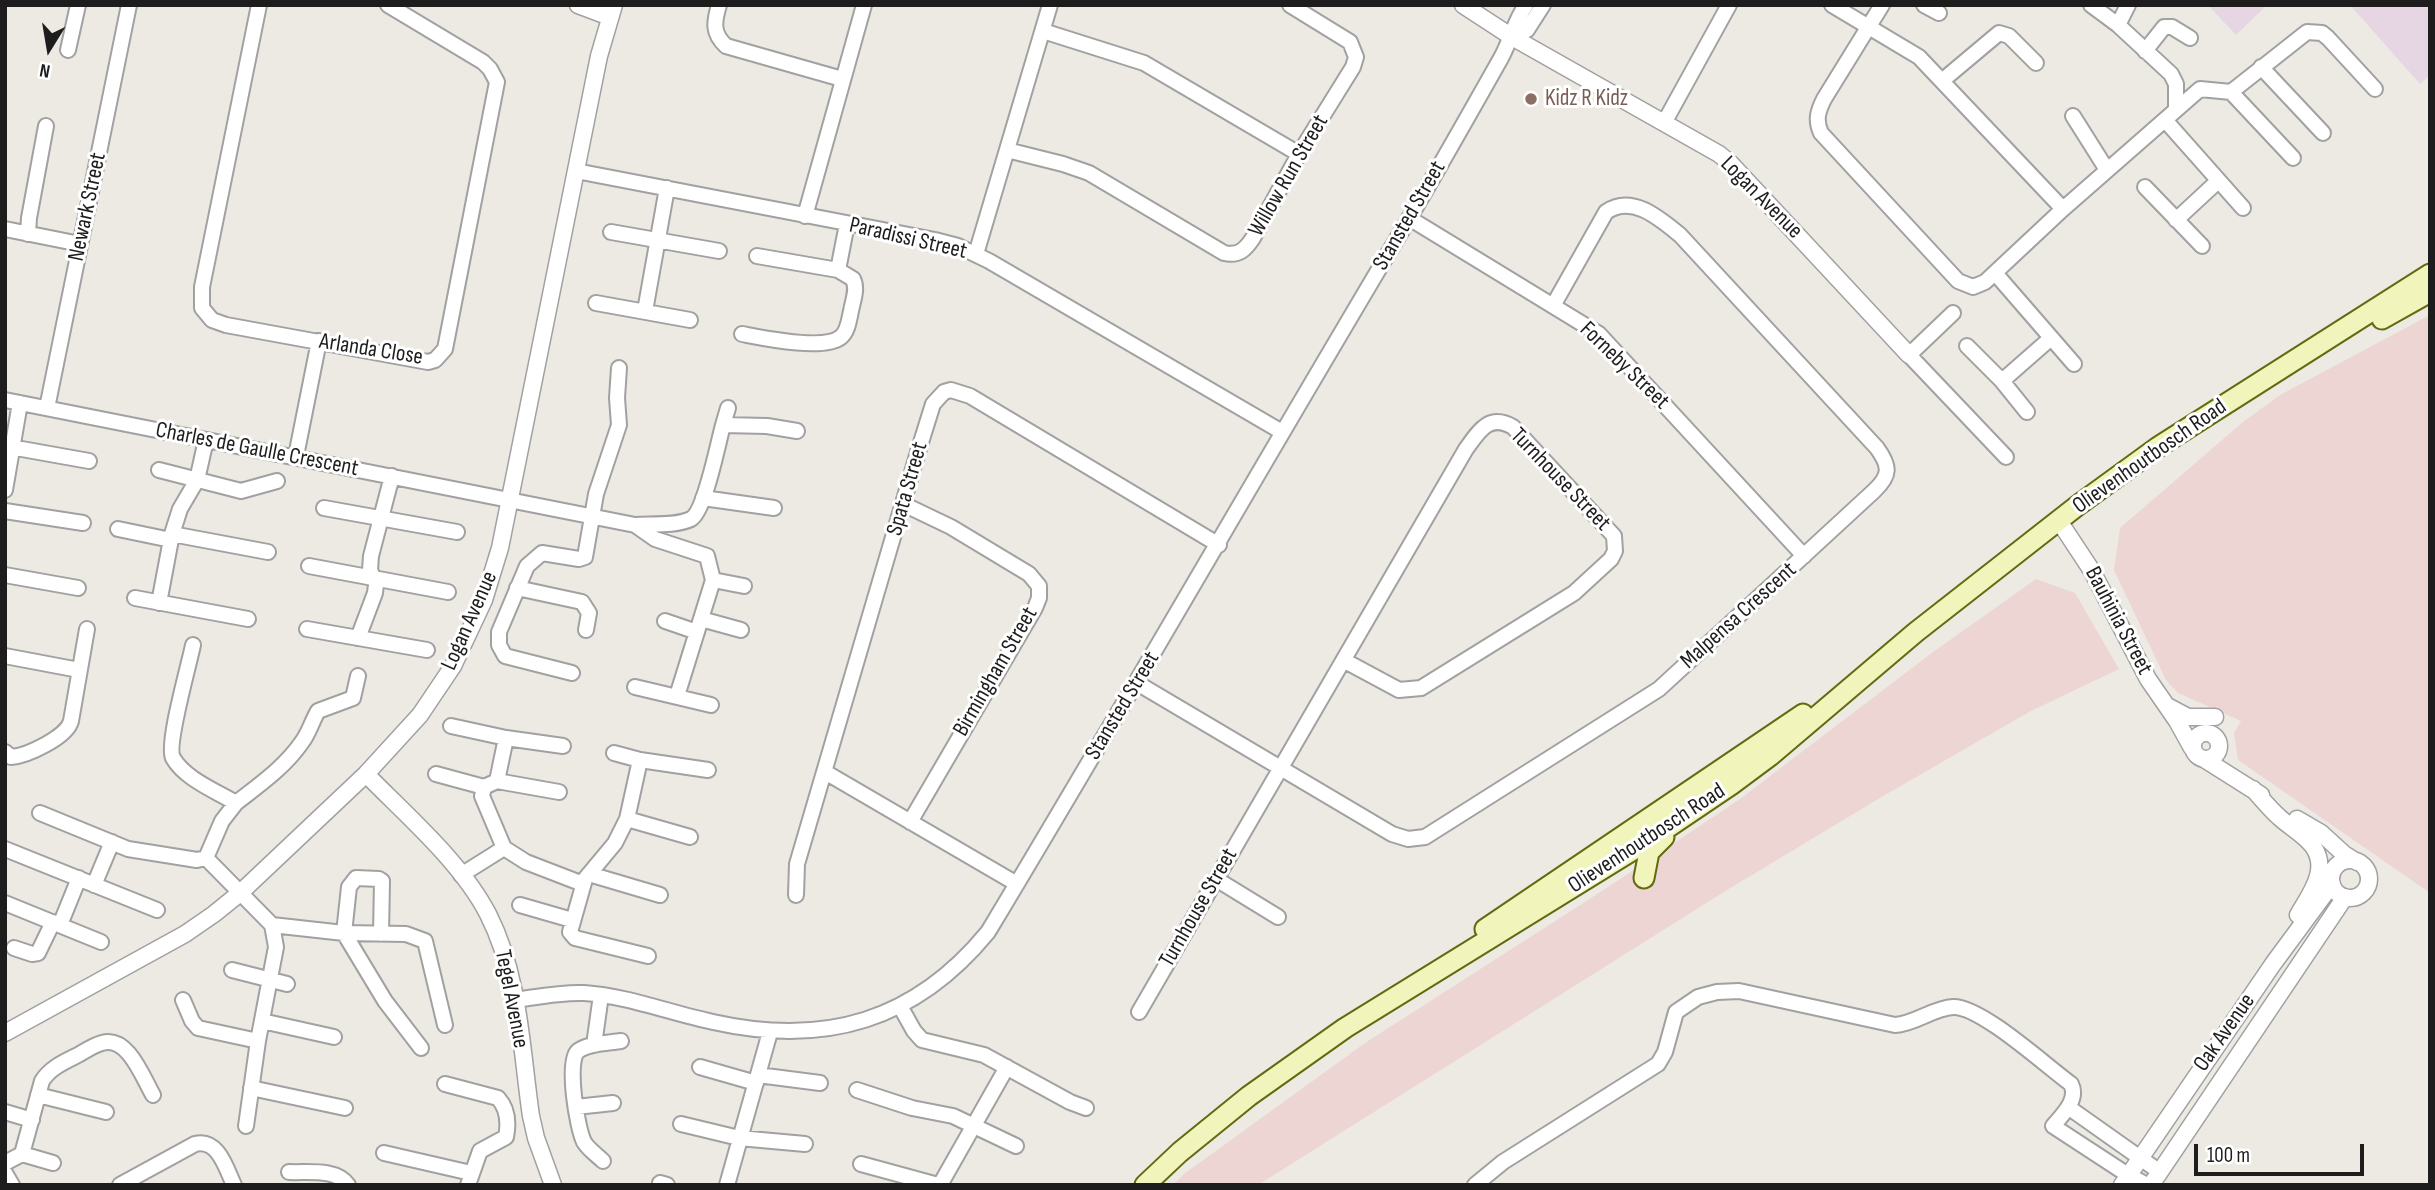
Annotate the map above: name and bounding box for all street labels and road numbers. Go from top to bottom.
street label: Willow Run Street [1243,110,1335,242]
street label: Newark Street [63,150,113,264]
street label: Logan Avenue [1714,151,1808,245]
street label: Stansted Street [1368,156,1452,276]
street label: Paradissi Street [846,212,970,266]
street label: Forneby Street [1573,316,1675,416]
street label: Arlanda Close [317,328,425,372]
street label: Olievenhoutbosch Road [2068,394,2232,520]
street label: Charles de Gaulle Crescent [153,417,361,483]
street label: Turnhouse Street [1504,423,1616,537]
street label: Spata Street [881,439,935,539]
street label: Malpensa Crescent [1675,557,1803,675]
street label: Bauhinia Street [2078,562,2158,680]
street label: Logan Avenue [436,567,504,675]
street label: Birmingham Street [948,602,1044,742]
street label: Stansted Street [1080,647,1166,765]
street label: Olievenhoutbosch Road [1563,778,1731,900]
street label: Turnhouse Street [1154,844,1244,972]
street label: Tegel Avenue [488,947,534,1051]
street label: Oak Avenue [2188,989,2262,1077]

